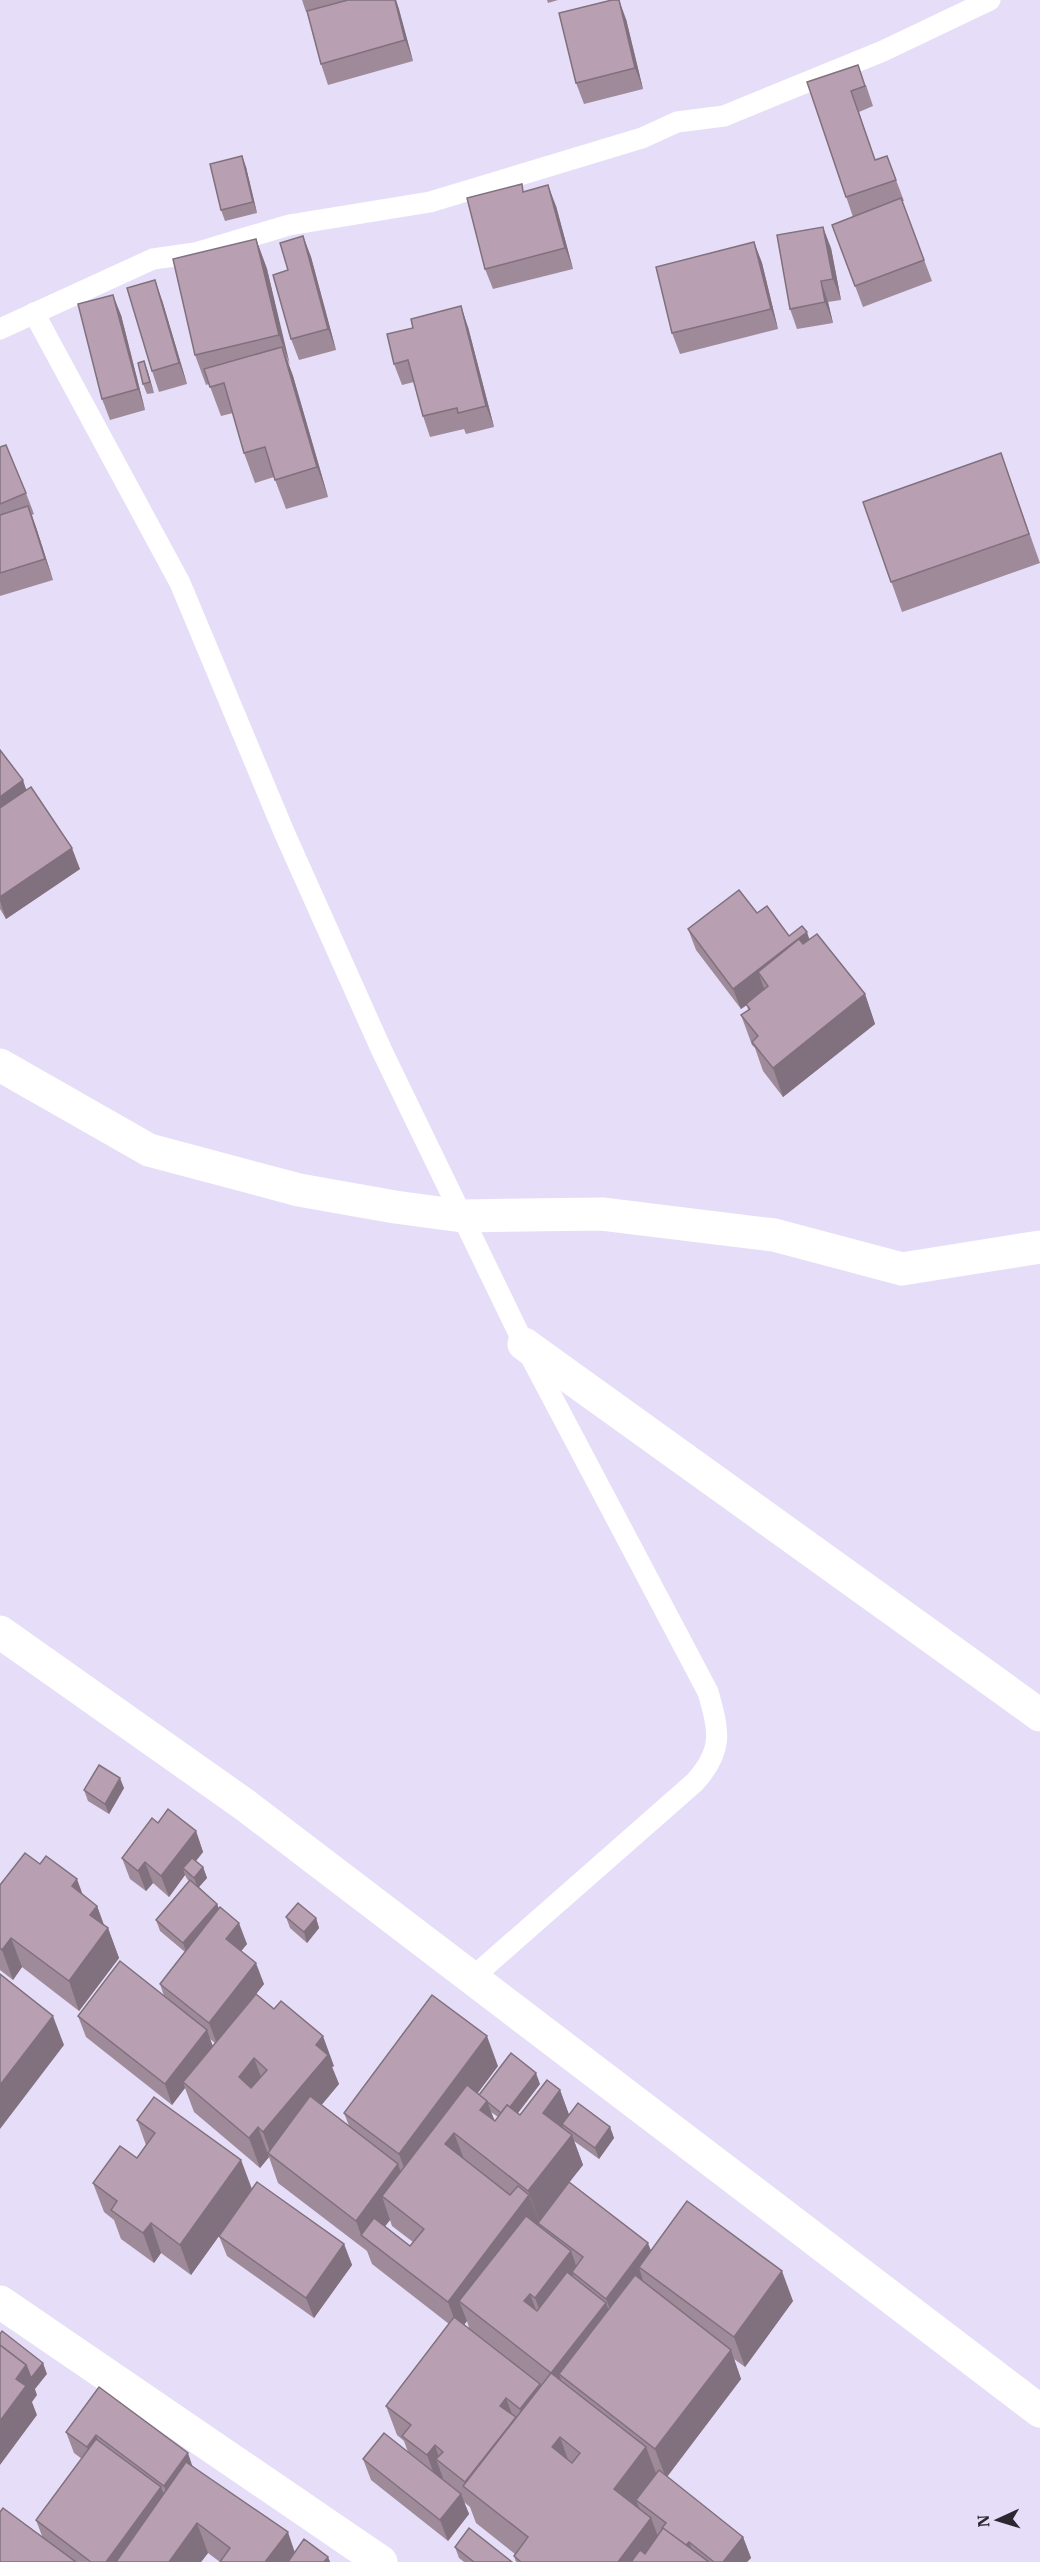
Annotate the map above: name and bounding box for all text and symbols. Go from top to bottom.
north arrow [968,2490,1028,2550]
text: N [973,2514,993,2528]

